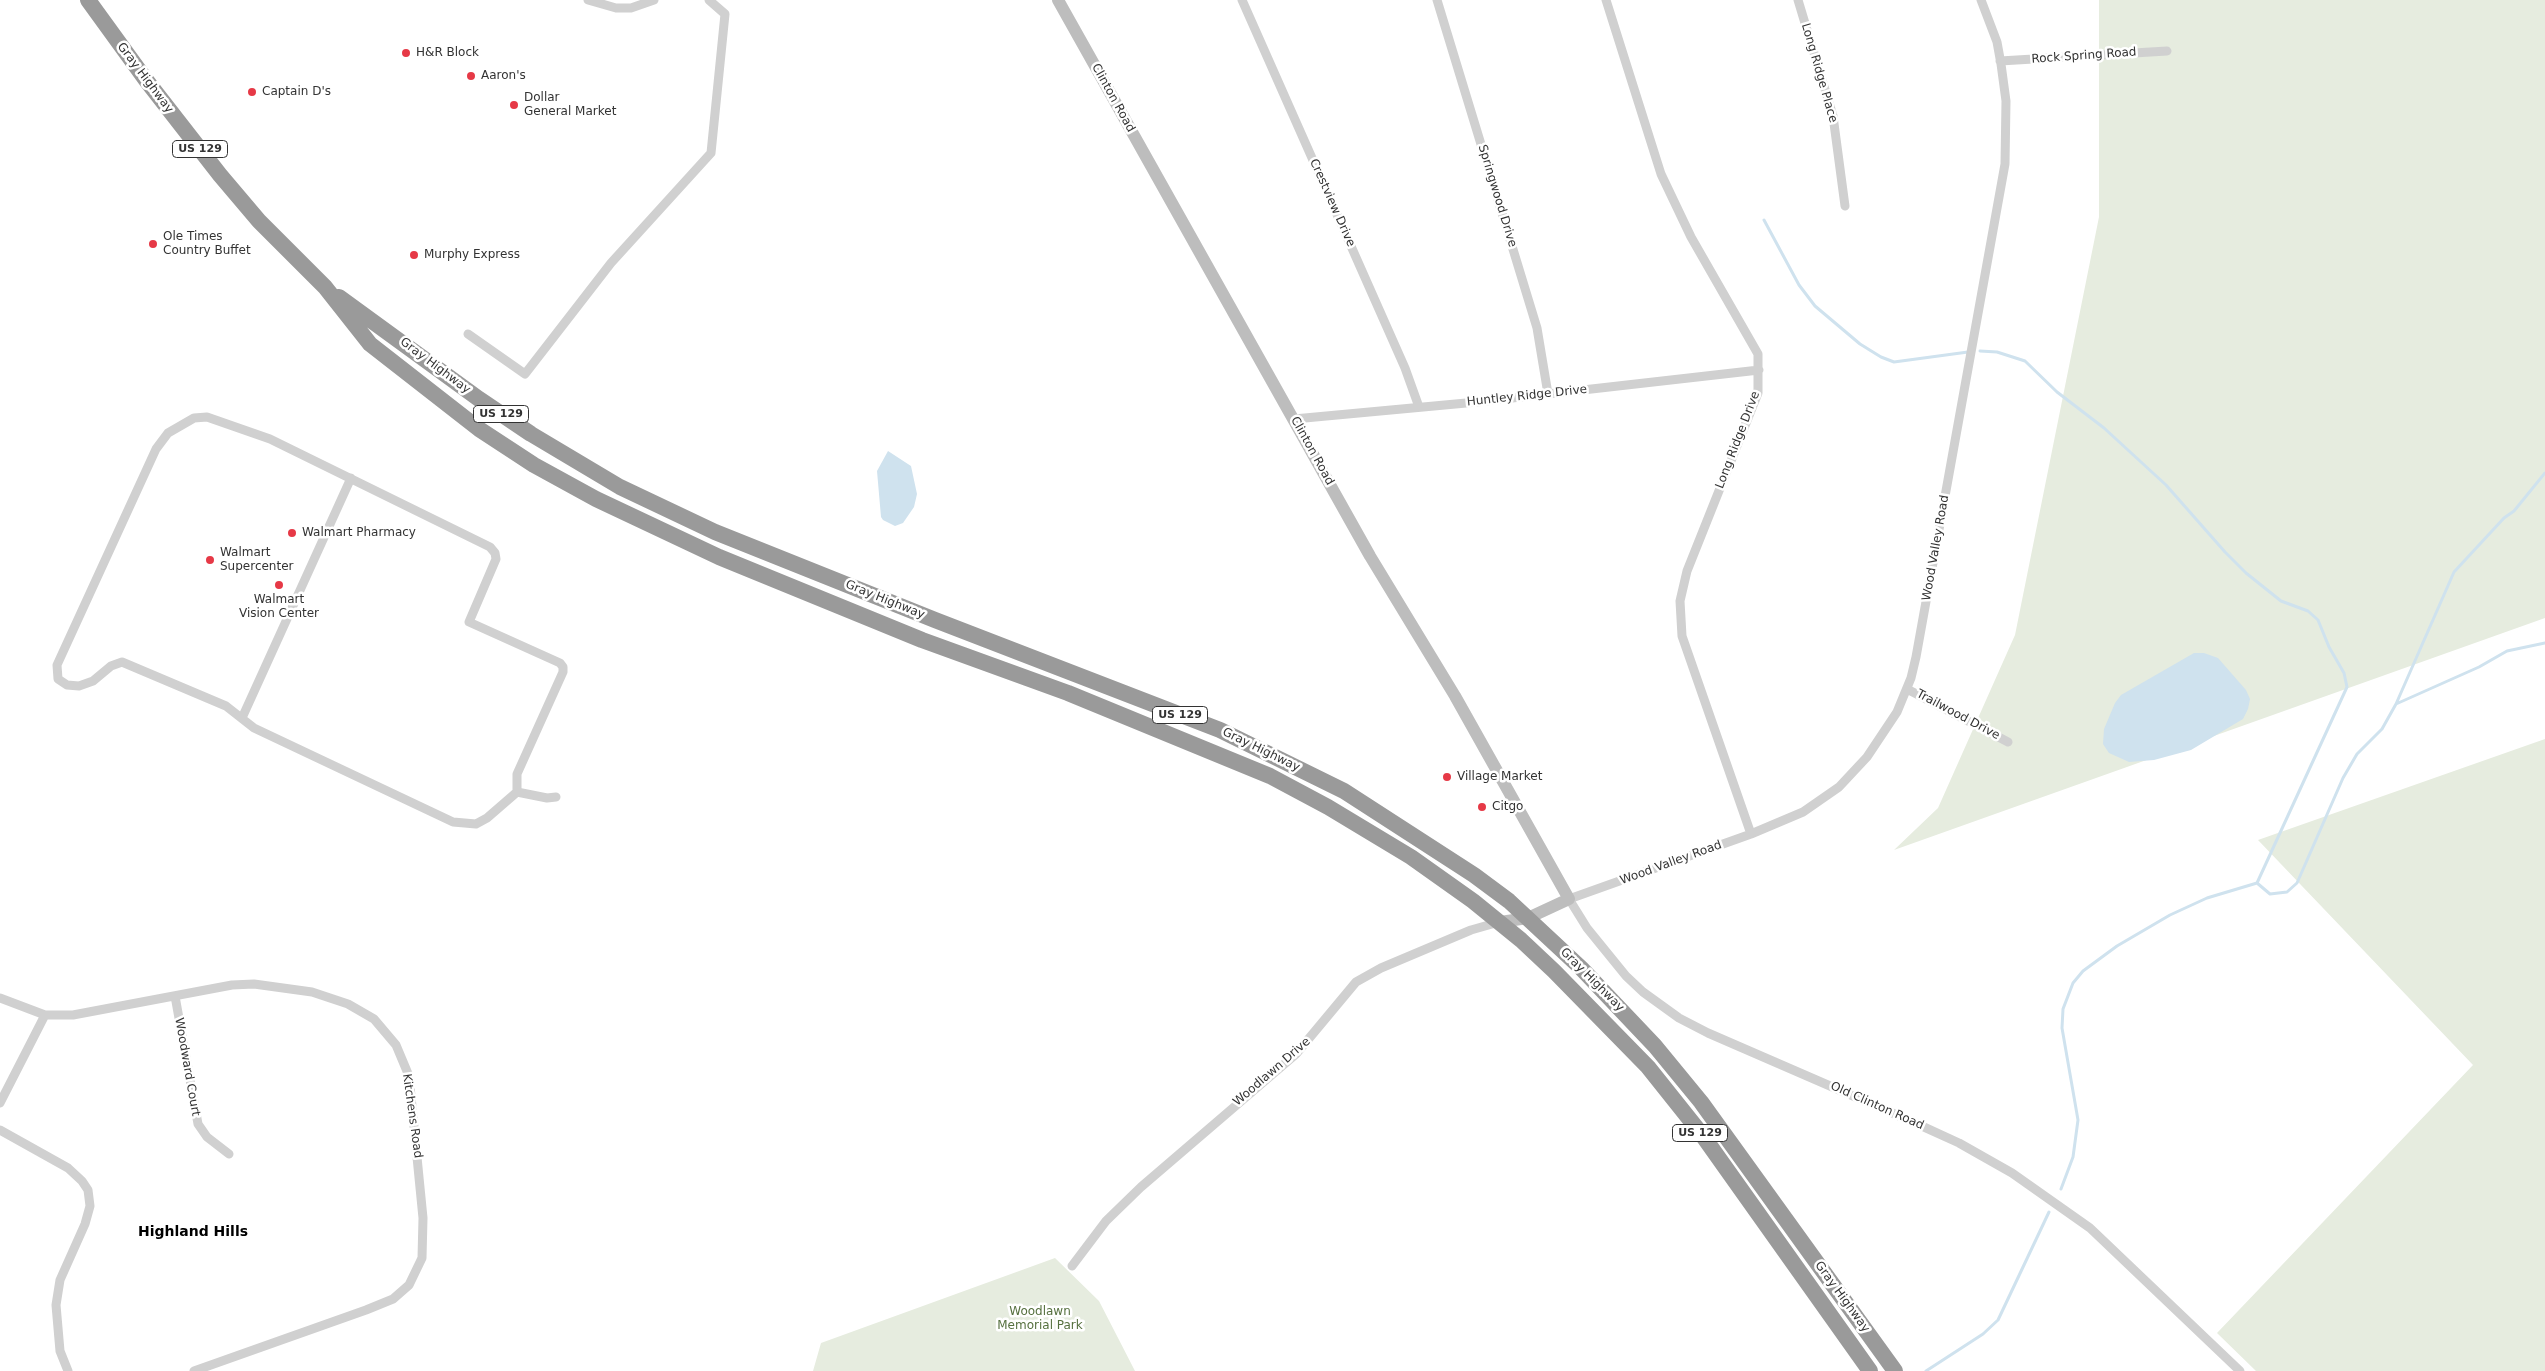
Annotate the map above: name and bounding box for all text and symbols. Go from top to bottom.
street label: Long Ridge Place [1798,22,1840,124]
street label: Gray Highway [114,40,176,116]
street label: Rock Spring Road [2031,45,2137,67]
place label: H&R Block [416,46,479,60]
marker: H&R Block [400,47,412,59]
street label: Clinton Road [1088,61,1138,135]
place label: Aaron's [481,69,526,83]
marker: Aaron's [465,70,477,82]
place label: Captain D's [262,85,331,99]
marker: Captain D's [246,86,258,98]
place label: Dollar General Market [524,91,616,119]
marker: Dollar General Market [508,99,520,111]
road number: US 129 [172,140,228,158]
street label: Springwood Drive [1475,143,1519,249]
street label: Crestview Drive [1306,157,1358,249]
place label: Ole Times Country Buffet [163,230,251,258]
marker: Ole Times Country Buffet [147,238,159,250]
place label: Murphy Express [424,248,520,262]
marker: Murphy Express [408,249,420,261]
street label: Gray Highway [397,335,473,397]
street label: Huntley Ridge Drive [1466,383,1588,409]
street label: Long Ridge Drive [1713,389,1763,491]
road number: US 129 [474,406,528,422]
street label: Clinton Road [1287,414,1337,488]
street label: Wood Valley Road [1920,494,1952,602]
place label: Walmart Pharmacy [302,526,416,540]
marker: Walmart Pharmacy [286,527,298,539]
place label: Walmart Supercenter [220,546,294,574]
marker: Walmart Supercenter [204,554,216,566]
street label: Gray Highway [843,578,927,622]
marker: Walmart Vision Center [273,579,285,591]
place label: Walmart Vision Center [239,593,319,621]
street label: Trailwood Drive [1914,687,2002,743]
road number: US 129 [1152,706,1208,724]
street label: Gray Highway [1220,725,1302,775]
place label: Village Market [1457,770,1542,784]
marker: Village Market [1441,771,1453,783]
place label: Citgo [1492,800,1523,814]
marker: Citgo [1476,801,1488,813]
street label: Wood Valley Road [1618,838,1724,888]
street label: Gray Highway [1557,945,1627,1015]
street label: Woodward Court [171,1017,203,1117]
street label: Woodlawn Drive [1231,1035,1313,1109]
street label: Kitchens Road [399,1073,425,1159]
street label: Old Clinton Road [1828,1079,1926,1133]
road number: US 129 [1672,1124,1728,1142]
district label: Highland Hills [138,1224,248,1240]
street label: Gray Highway [1811,1259,1873,1335]
park label: Woodlawn Memorial Park [997,1305,1083,1333]

